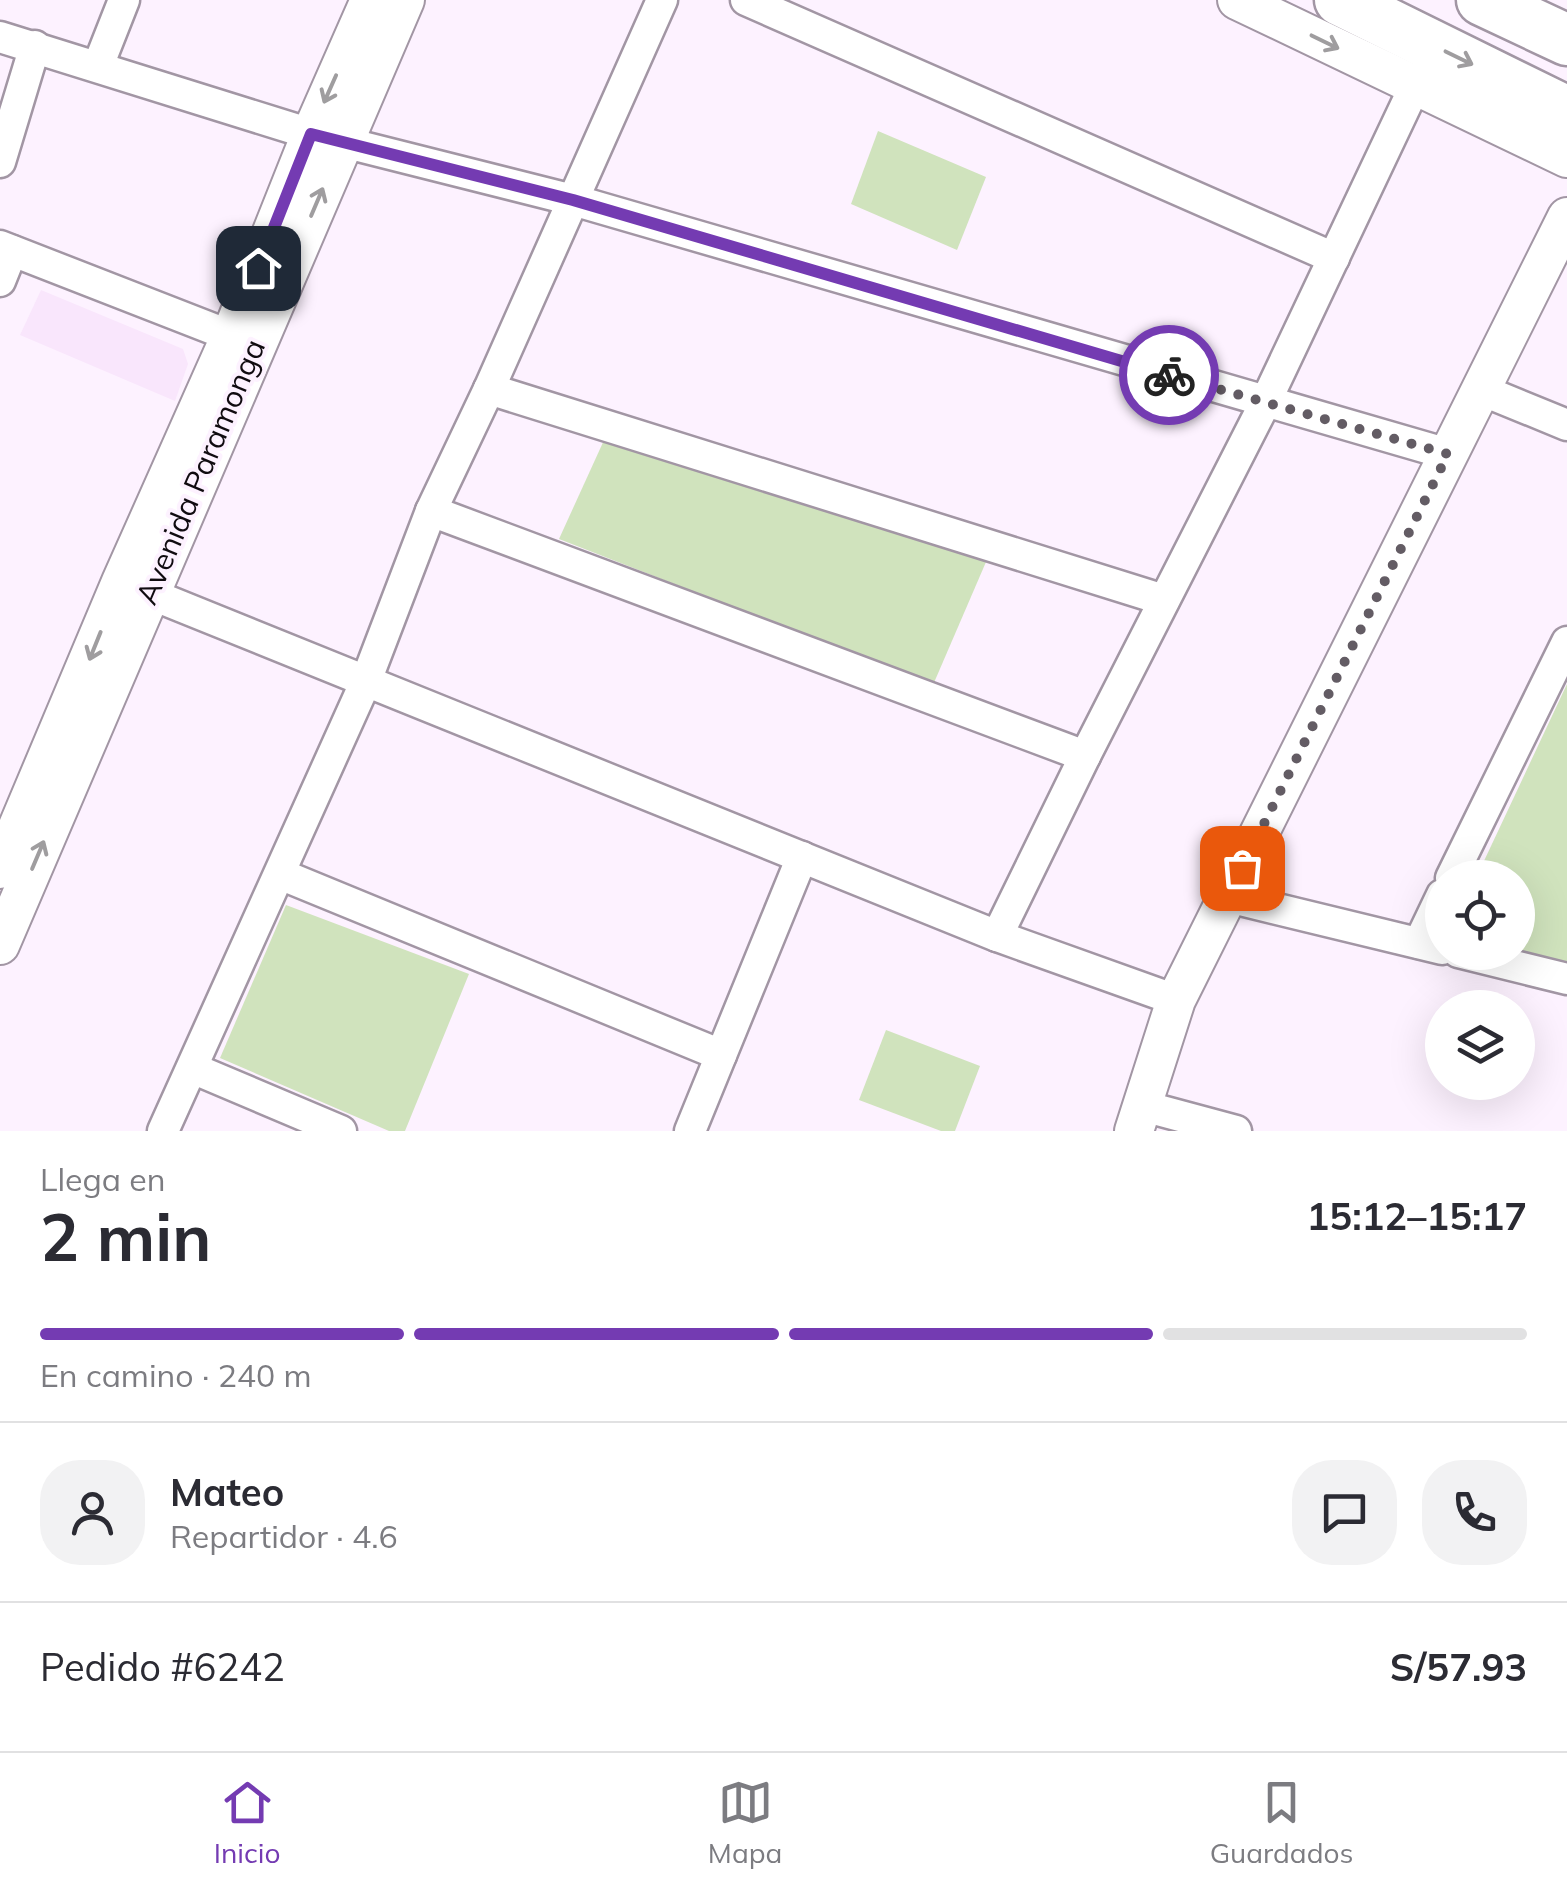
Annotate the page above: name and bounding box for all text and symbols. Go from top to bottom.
one-way arrow [1309,34,1339,53]
one-way arrow [1444,50,1474,69]
one-way arrow [320,73,338,104]
one-way arrow [309,187,327,218]
pin [216,226,301,311]
icon: home [231,241,286,296]
courier [1119,325,1219,425]
street label: Avenida Paramonga [127,333,273,610]
icon: bike [1142,348,1197,403]
one-way arrow [84,630,102,661]
pin [1200,826,1285,911]
one-way arrow [30,840,48,871]
icon: bag [1215,841,1270,896]
map controls [1425,860,1535,1100]
button: locate [1425,860,1535,970]
button: layers [1425,990,1535,1100]
text: Llega en [40,1159,165,1199]
text: 15:12–15:17 [1307,1192,1527,1240]
text: 2 min [40,1196,211,1277]
text: En camino · 240 m [40,1355,312,1395]
button: person [40,1460,145,1565]
button: chat [1292,1460,1397,1565]
button: phone [1422,1460,1527,1565]
text: Mateo [170,1468,284,1516]
text: Repartidor · 4.6 [170,1516,398,1556]
text: Pedido #6242 [40,1643,285,1691]
text: S/57.93 [1390,1643,1527,1691]
tab: Inicio [214,1775,281,1870]
tab: Mapa [708,1775,782,1870]
tab: Guardados [1210,1775,1353,1870]

